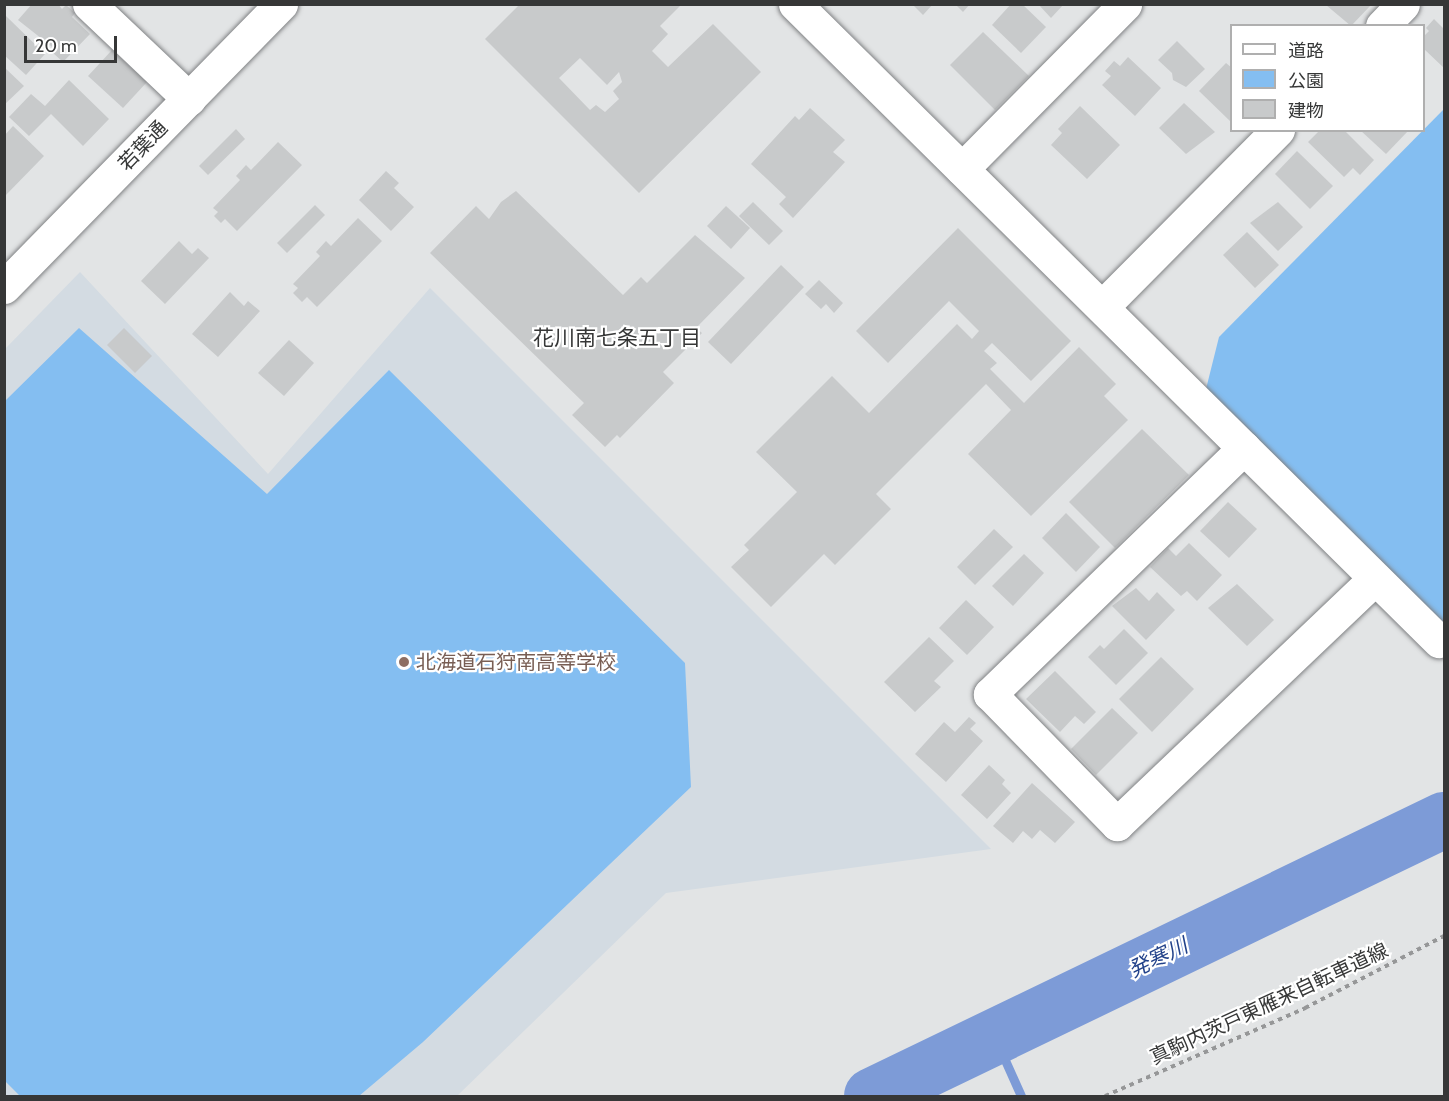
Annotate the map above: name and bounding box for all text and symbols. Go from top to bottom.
scale bar [27,24,120,62]
legend [1230,24,1425,132]
text: 20 m [35,35,77,57]
text: 道路 [1288,40,1324,62]
text: 公園 [1288,70,1324,92]
text: 建物 [1288,100,1324,122]
street label: 若葉通 [114,116,172,176]
district label: 花川南七条五丁目 [533,325,701,351]
place label: 北海道石狩南高等学校 [416,650,616,674]
marker: 北海道石狩南高等学校 [397,655,411,669]
water label: 発寒川 [1124,933,1192,983]
street label: 真駒内茨戸東雁来自転車道線 [1146,938,1392,1070]

